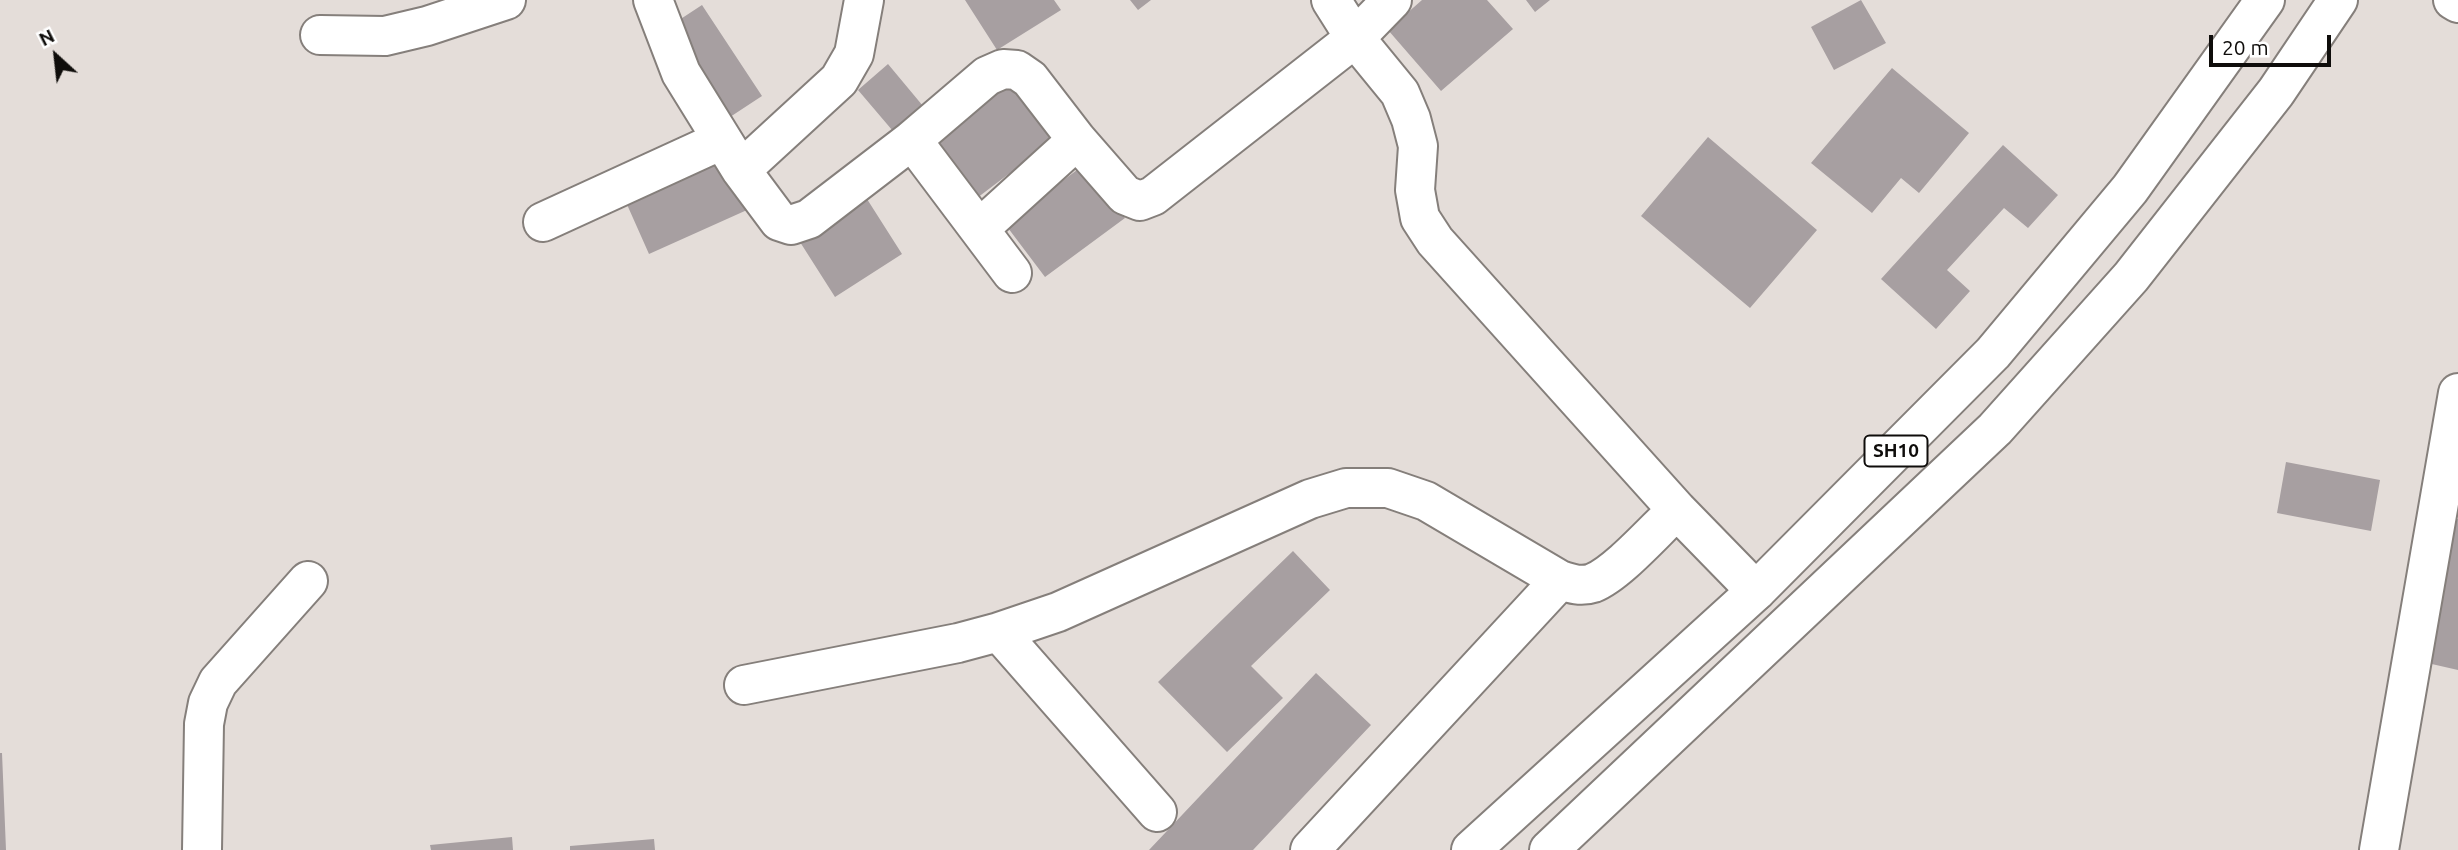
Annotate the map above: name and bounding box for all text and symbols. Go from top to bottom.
north arrow [21,21,91,91]
scale bar [2213,21,2336,65]
text: N [35,24,58,50]
text: 20 m [2222,35,2269,59]
road number: SH10 [1864,436,1927,466]

